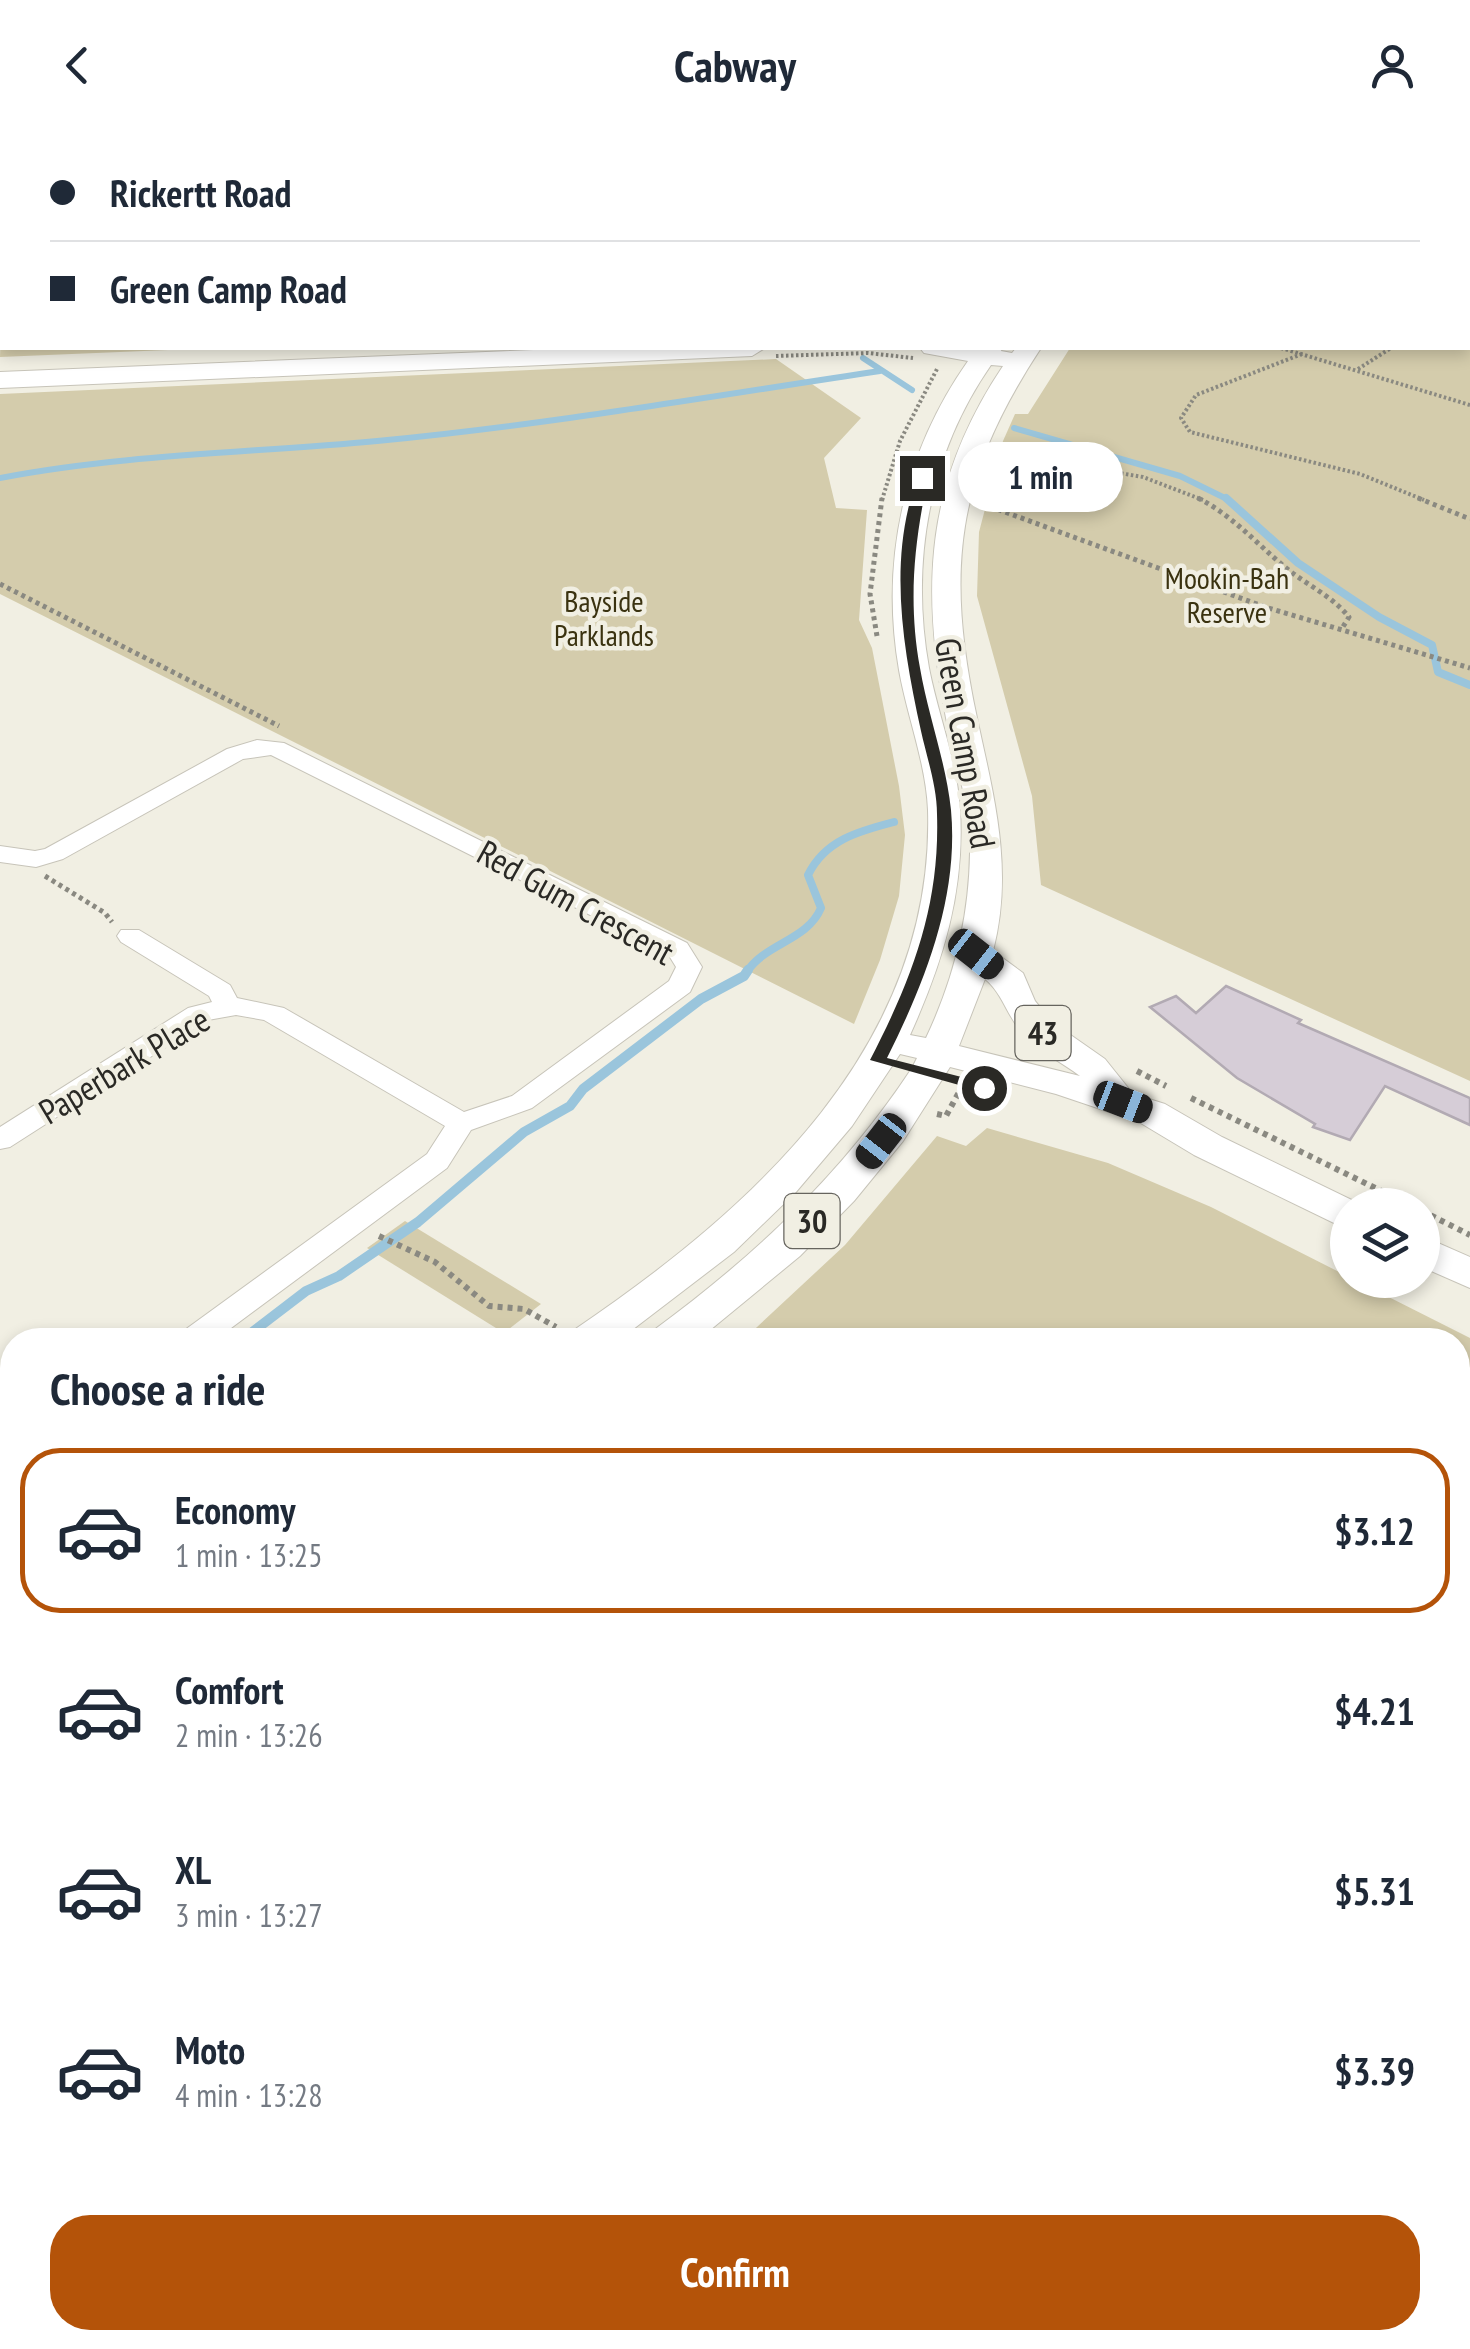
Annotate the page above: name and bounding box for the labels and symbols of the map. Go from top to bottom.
callout: 1 min [957,443,1122,513]
route end [900,456,945,501]
park label: Mookin-Bah Reserve [1165,558,1289,631]
park label: Bayside Parklands [554,581,654,654]
street label: Green Camp Road [925,634,1007,852]
street label: Red Gum Crescent [470,829,683,975]
car [943,924,1009,984]
street label: Paperbark Place [30,996,218,1134]
road number: 43 [1016,1006,1070,1060]
route start [962,1066,1007,1111]
car [1090,1077,1156,1127]
car [851,1108,911,1174]
road number: 30 [784,1194,840,1248]

